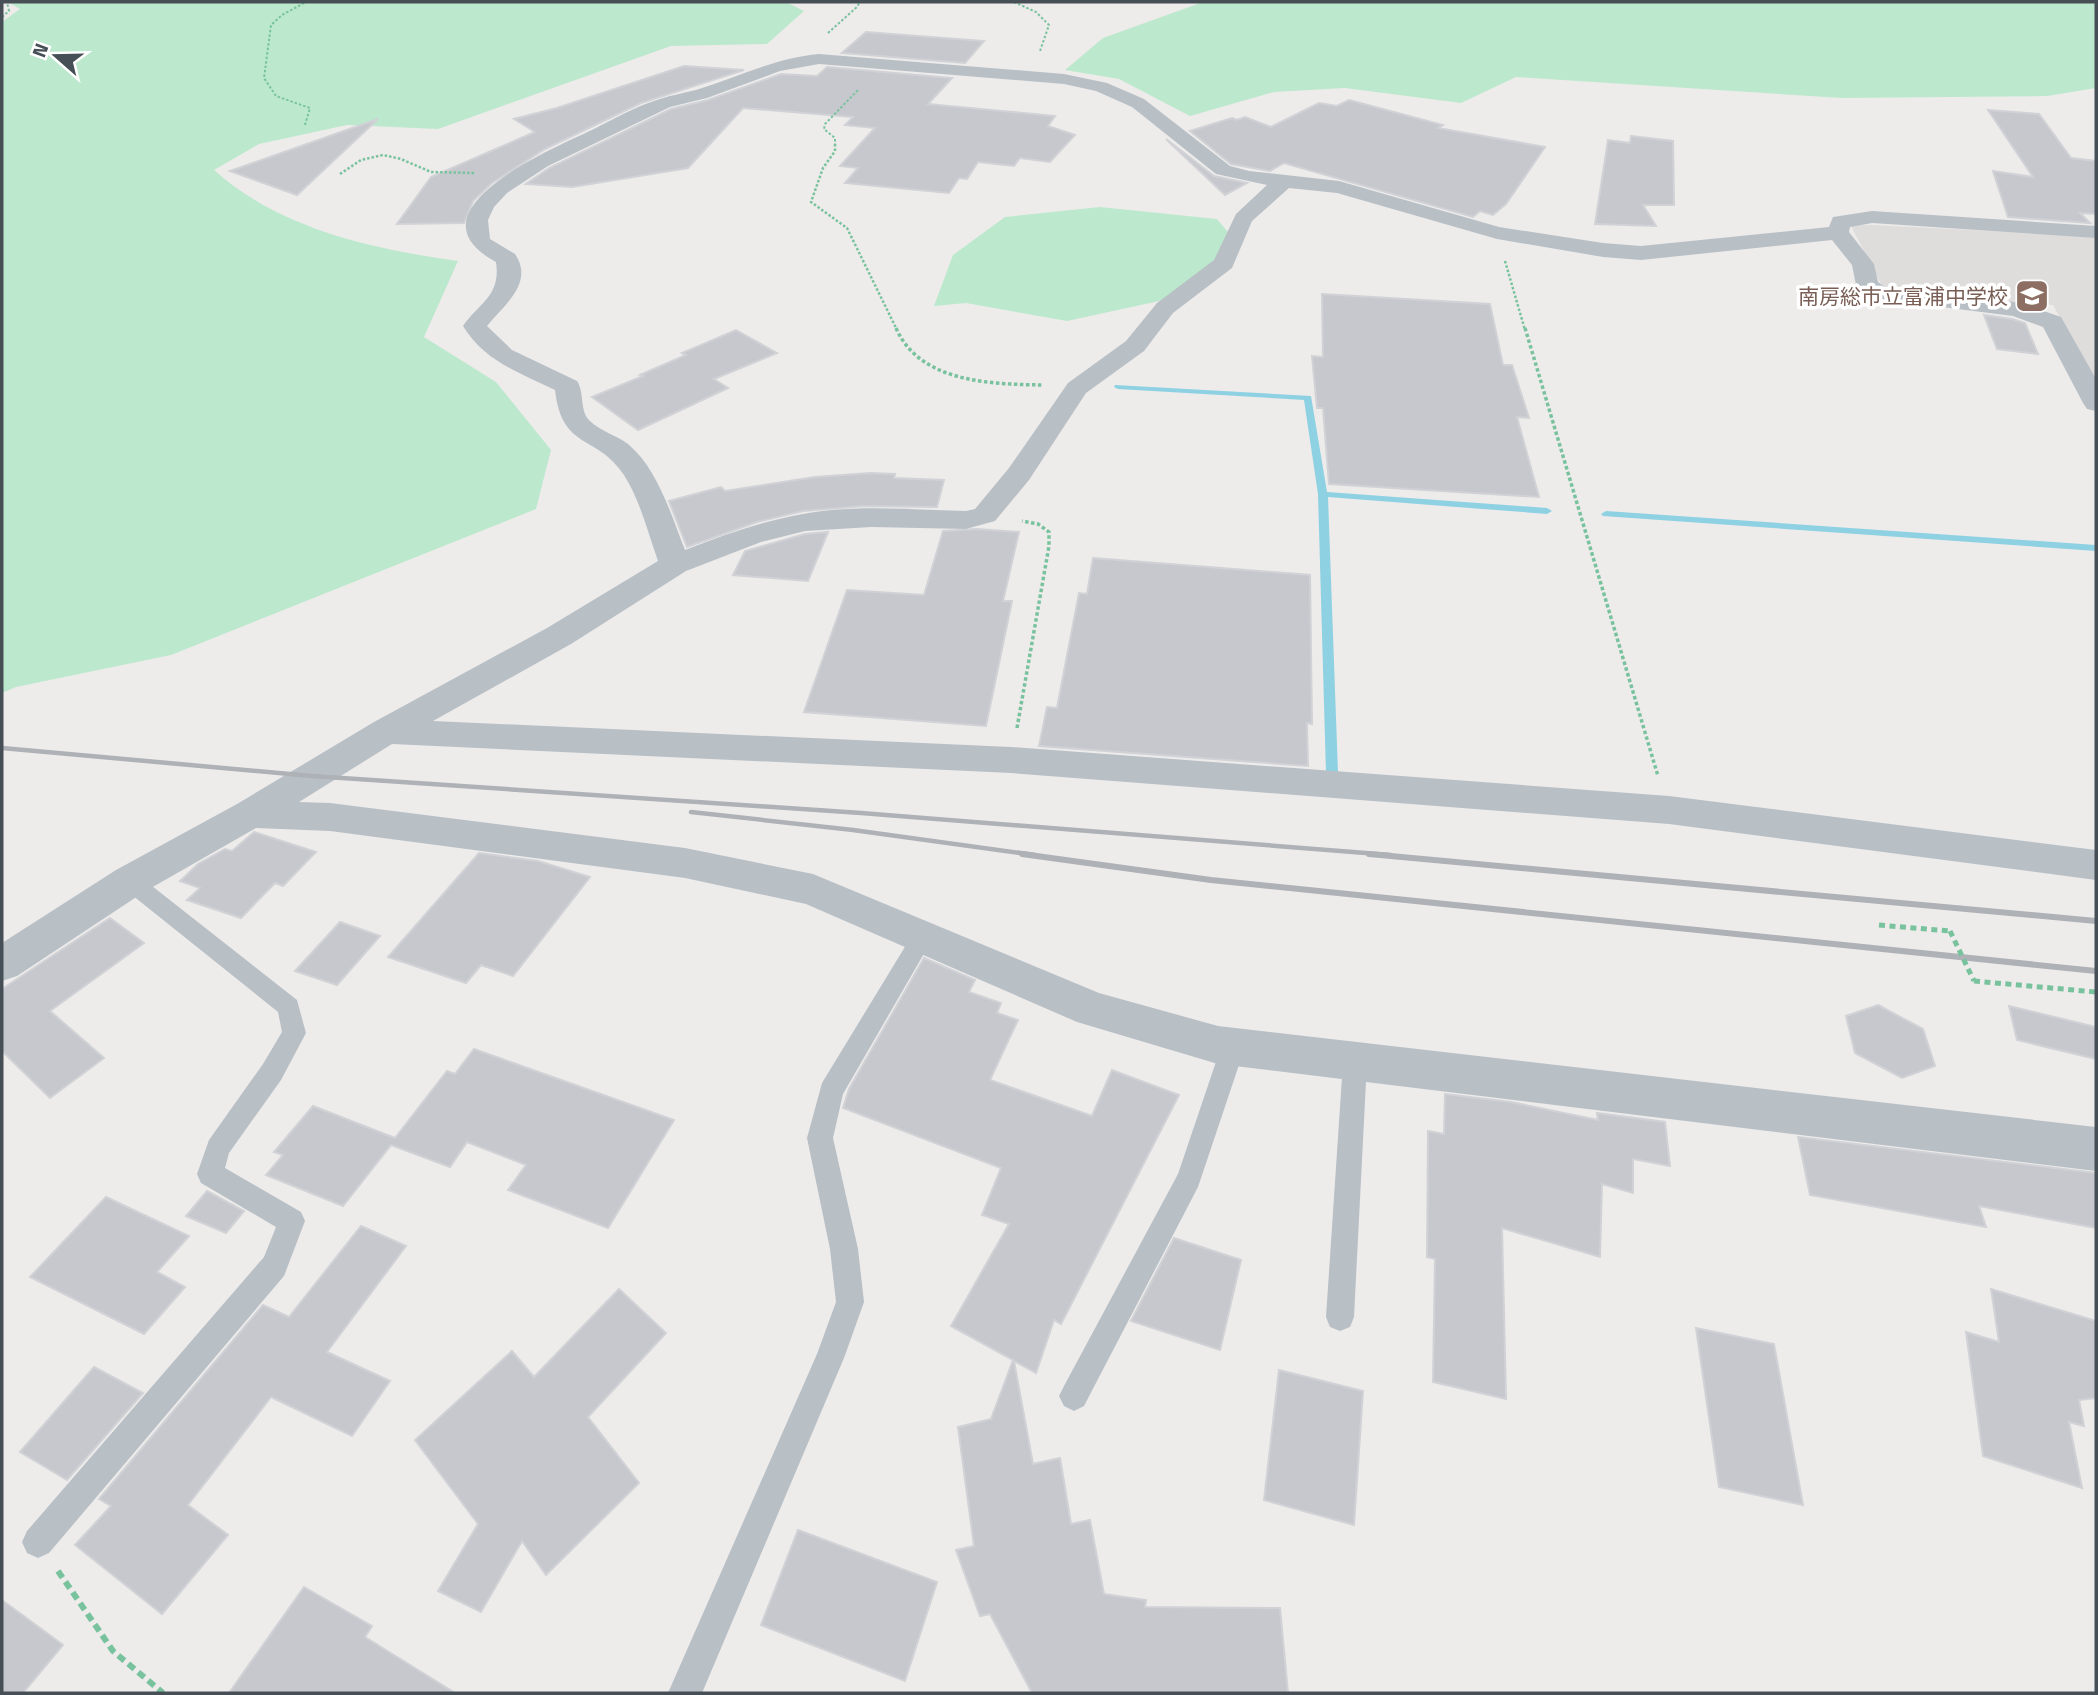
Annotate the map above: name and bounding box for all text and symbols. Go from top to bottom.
north arrow [21,21,91,91]
text: N [24,39,55,61]
school or university icon: 南房総市立富浦中学校 [2013,277,2051,315]
place label: 南房総市立富浦中学校 [1798,280,2008,312]

